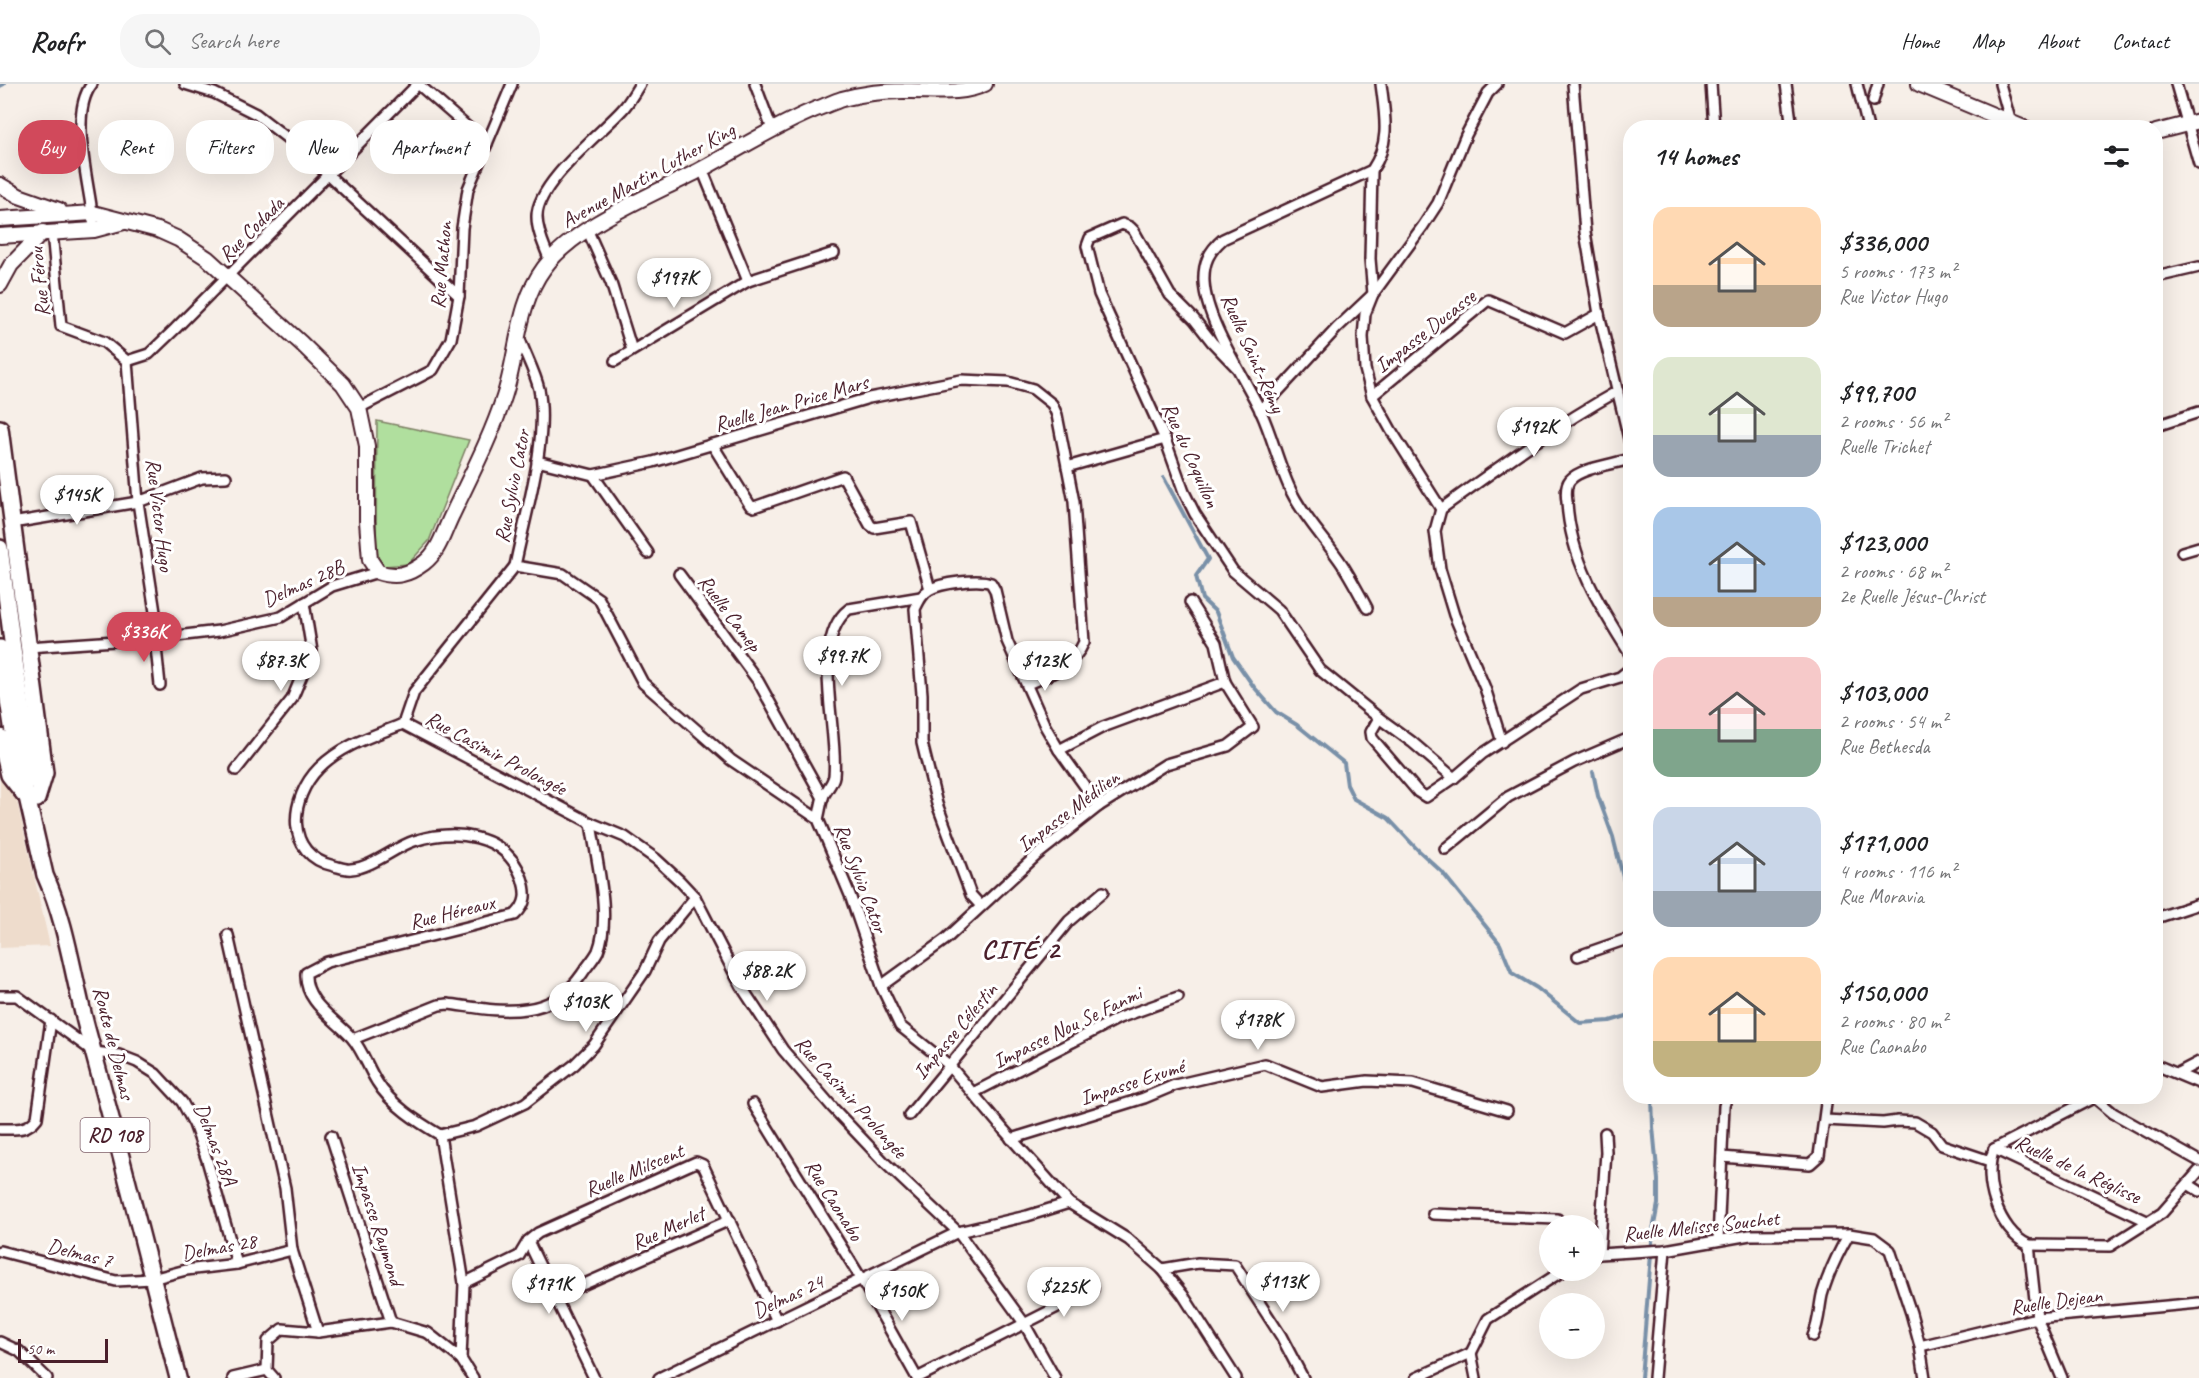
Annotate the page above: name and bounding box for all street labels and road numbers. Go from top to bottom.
street label: Avenue Martin Luther King [557,116,741,234]
street label: Rue Codada [213,190,290,267]
street label: Rue Mathon [424,219,458,310]
street label: Rue Férou [22,245,56,318]
street label: Impasse Ducasse [1369,283,1482,379]
street label: Ruelle Saint-Rémy [1215,289,1292,418]
street label: Ruelle Jean Price Mars [711,368,873,437]
street label: Rue du Coquillon [1156,398,1226,512]
street label: Rue Sylvio Cator [488,426,536,545]
street label: Rue Victor Hugo [140,457,180,574]
street label: Delmas 28B [258,553,350,612]
street label: Ruelle Camep [693,569,768,658]
street label: Rue Casimir Prolongée [421,705,573,802]
street label: Impasse Médilien [1012,763,1126,858]
street label: Rue Sylvio Cator [828,820,894,938]
street label: Rue Héreaux [407,888,499,935]
street label: Impasse Célestin [907,977,1003,1085]
street label: Impasse Nou Se Fanmi [988,978,1148,1074]
street label: Route de Delmas [87,984,141,1104]
street label: Rue Casimir Prolongée [789,1030,914,1165]
street label: Impasse Exumé [1077,1052,1190,1111]
street label: Delmas 28A [188,1099,244,1190]
road number: RD 108 [80,1118,150,1152]
street label: Ruelle de la Réglisse [2011,1129,2146,1210]
street label: Ruelle Milscent [581,1137,689,1202]
street label: Rue Caonabo [799,1155,870,1247]
street label: Impasse Raymond [346,1159,411,1292]
street label: Rue Merlet [627,1199,711,1256]
street label: Ruelle Melisse Souchet [1622,1205,1782,1247]
street label: Delmas 28 [180,1227,261,1266]
street label: Delmas 7 [45,1232,117,1274]
street label: Delmas 24 [748,1267,830,1324]
street label: Ruelle Dejean [2008,1282,2104,1320]

